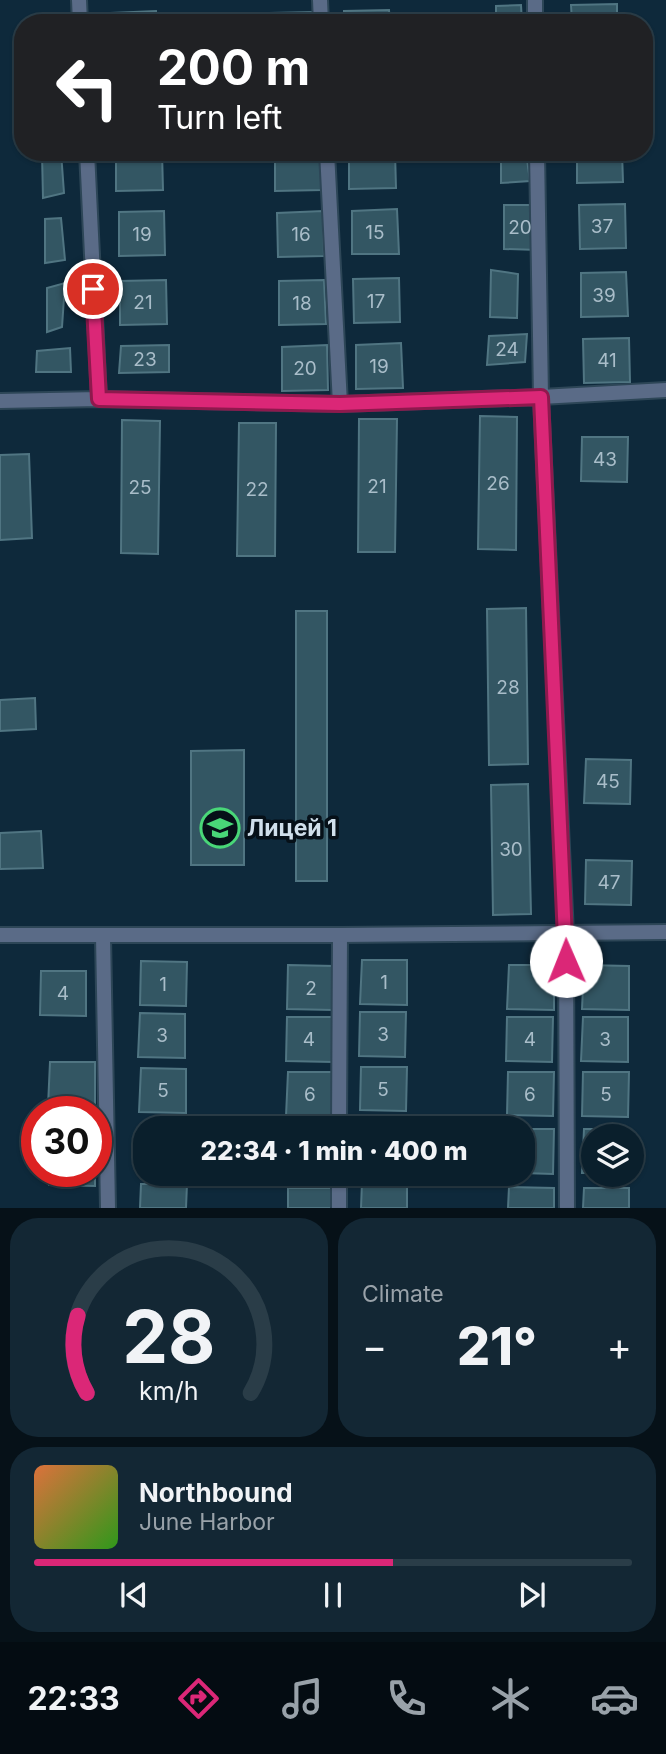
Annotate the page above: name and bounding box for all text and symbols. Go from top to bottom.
text: 200 m [157,38,310,97]
icon: left [42,42,133,133]
text: Turn left [157,98,282,137]
house number: 37 [591,215,613,238]
house number: 20 [508,216,532,239]
house number: 15 [365,221,385,244]
house number: 19 [132,223,152,246]
house number: 16 [291,223,311,246]
pin [63,259,123,319]
icon: arrive [74,270,112,308]
house number: 39 [592,284,616,307]
house number: 17 [367,290,385,313]
house number: 21 [133,291,153,314]
house number: 18 [292,292,312,315]
house number: 24 [495,338,519,361]
house number: 23 [133,348,157,371]
house number: 41 [597,349,617,372]
house number: 19 [369,355,389,378]
house number: 20 [293,357,317,380]
house number: 43 [593,448,617,471]
house number: 26 [486,472,510,495]
house number: 21 [367,475,387,498]
house number: 25 [128,476,152,499]
house number: 22 [245,478,269,501]
house number: 28 [496,676,520,699]
house number: 45 [596,770,620,793]
school or university icon: Лицей 1 [199,807,241,849]
place label: Лицей 1 [247,814,337,842]
house number: 30 [499,838,523,861]
house number: 47 [597,871,621,894]
position arrow [529,924,603,998]
house number: 1 [380,971,388,994]
house number: 1 [159,973,167,996]
house number: 2 [305,977,317,1000]
house number: 4 [57,982,69,1005]
house number: 3 [377,1023,389,1046]
house number: 3 [156,1024,168,1047]
house number: 4 [303,1028,315,1051]
house number: 4 [524,1028,536,1051]
house number: 3 [599,1028,611,1051]
house number: 5 [377,1078,389,1101]
house number: 5 [157,1079,169,1102]
house number: 6 [304,1083,316,1106]
house number: 6 [524,1083,536,1106]
house number: 5 [600,1083,612,1106]
speed limit sign: 30 [21,1096,112,1187]
map controls [581,1124,644,1187]
button: layers [581,1124,644,1187]
text: 22:34 · 1 min · 400 m [200,1135,468,1166]
text: Climate [362,1280,444,1308]
text: 28 [122,1293,216,1382]
text: 21° [457,1315,537,1378]
text: − [362,1323,387,1369]
text: + [607,1323,632,1369]
text: km/h [139,1376,199,1406]
text: Northbound [139,1477,293,1508]
text: June Harbor [139,1508,275,1536]
icon: previous [115,1576,153,1614]
icon: pause [314,1576,352,1614]
icon: next [513,1576,551,1614]
icon: directions [174,1674,223,1723]
icon: music [278,1674,327,1723]
icon: phone [382,1674,431,1723]
icon: climate [486,1674,535,1723]
icon: car [590,1674,639,1723]
text: 22:33 [27,1679,120,1718]

